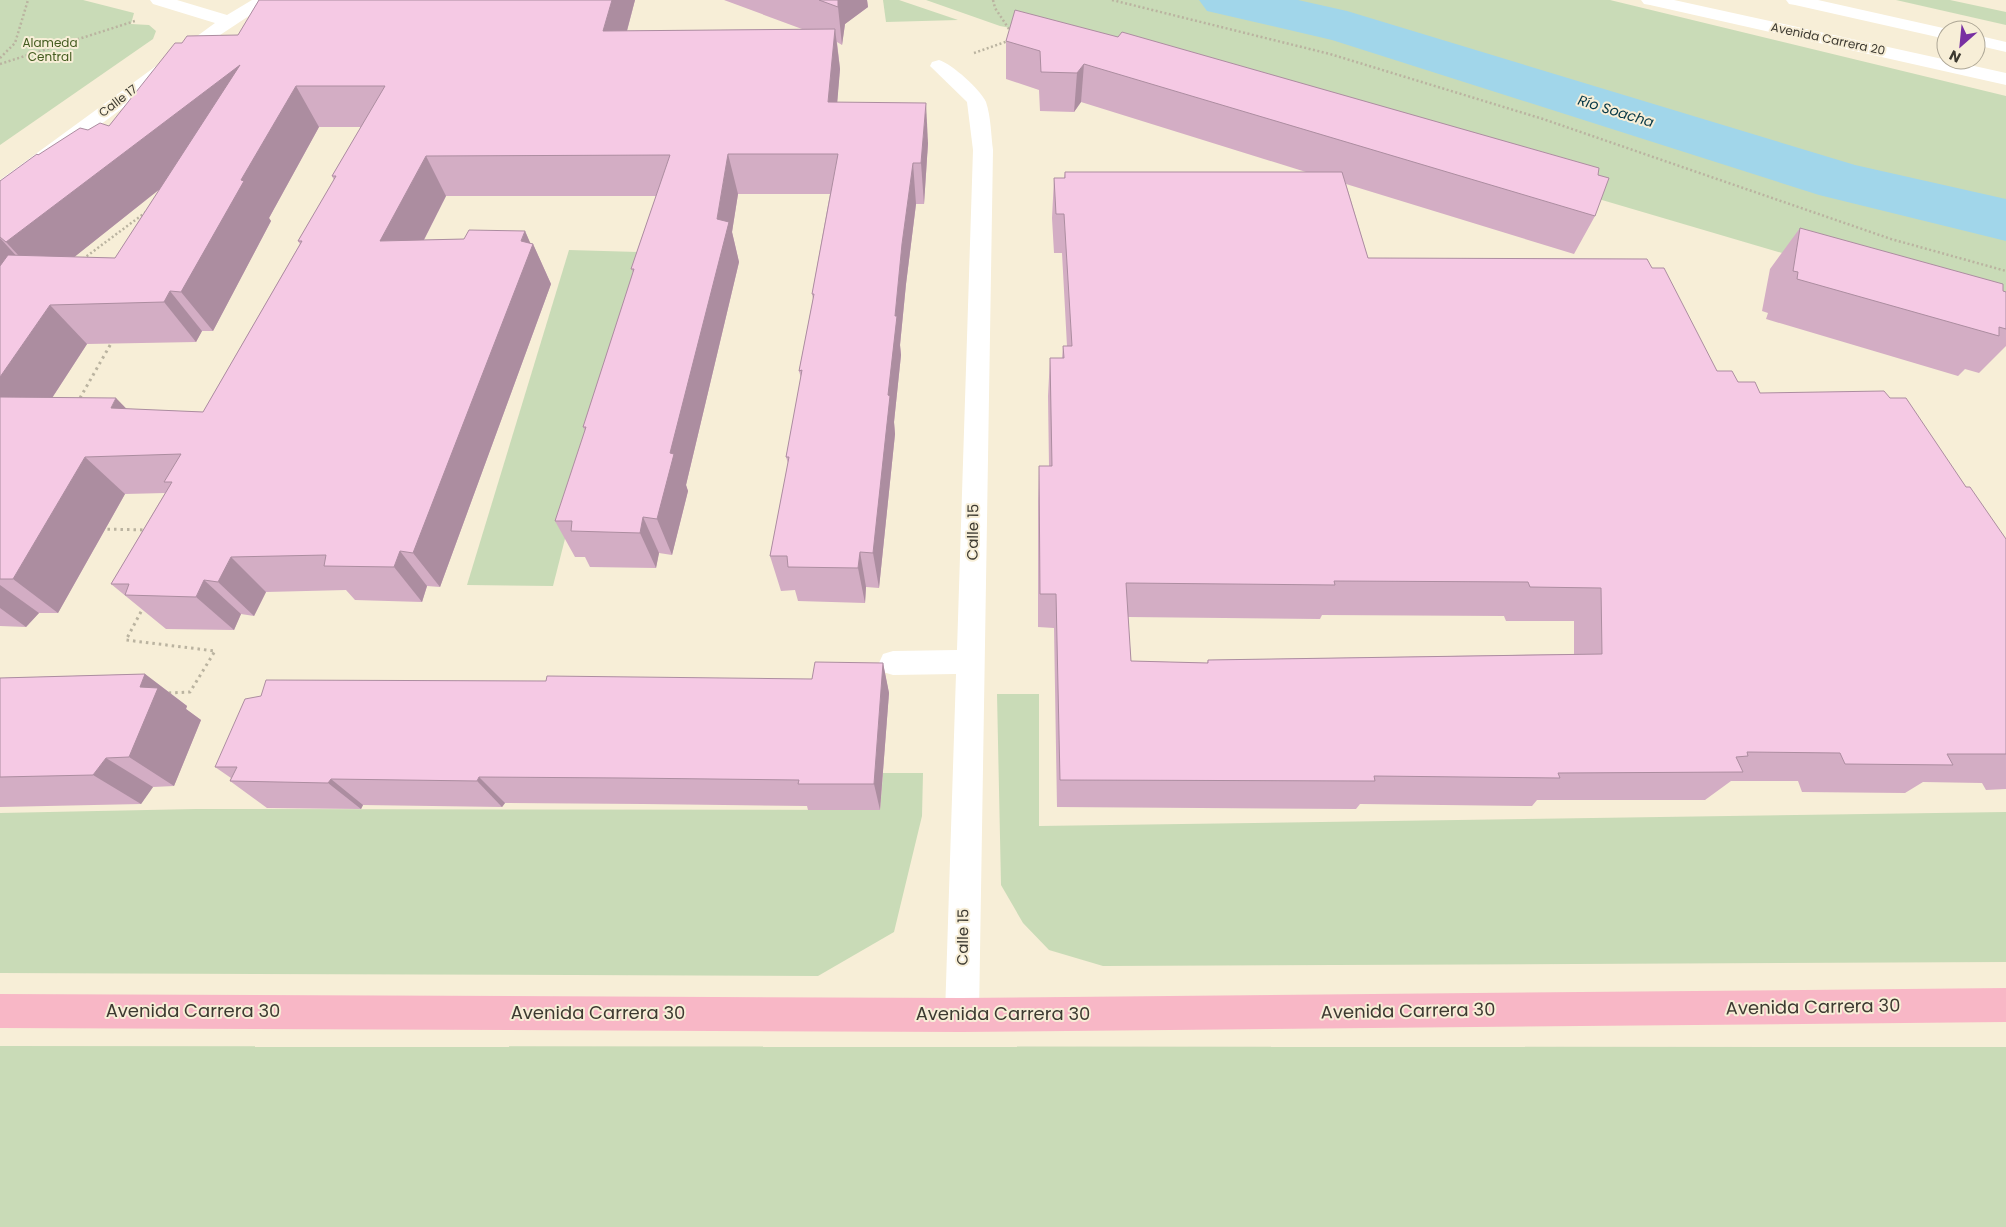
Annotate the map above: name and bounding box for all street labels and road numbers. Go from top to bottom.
street label: Avenida Carrera 20 [1769,18,1887,59]
street label: Calle 17 [95,80,141,121]
street label: Calle 15 [962,503,983,560]
street label: Calle 15 [952,908,973,965]
street label: Avenida Carrera 30 [1725,992,1901,1021]
street label: Avenida Carrera 30 [1320,996,1496,1025]
street label: Avenida Carrera 30 [106,998,280,1023]
street label: Avenida Carrera 30 [511,1000,685,1025]
street label: Avenida Carrera 30 [916,1001,1090,1026]

